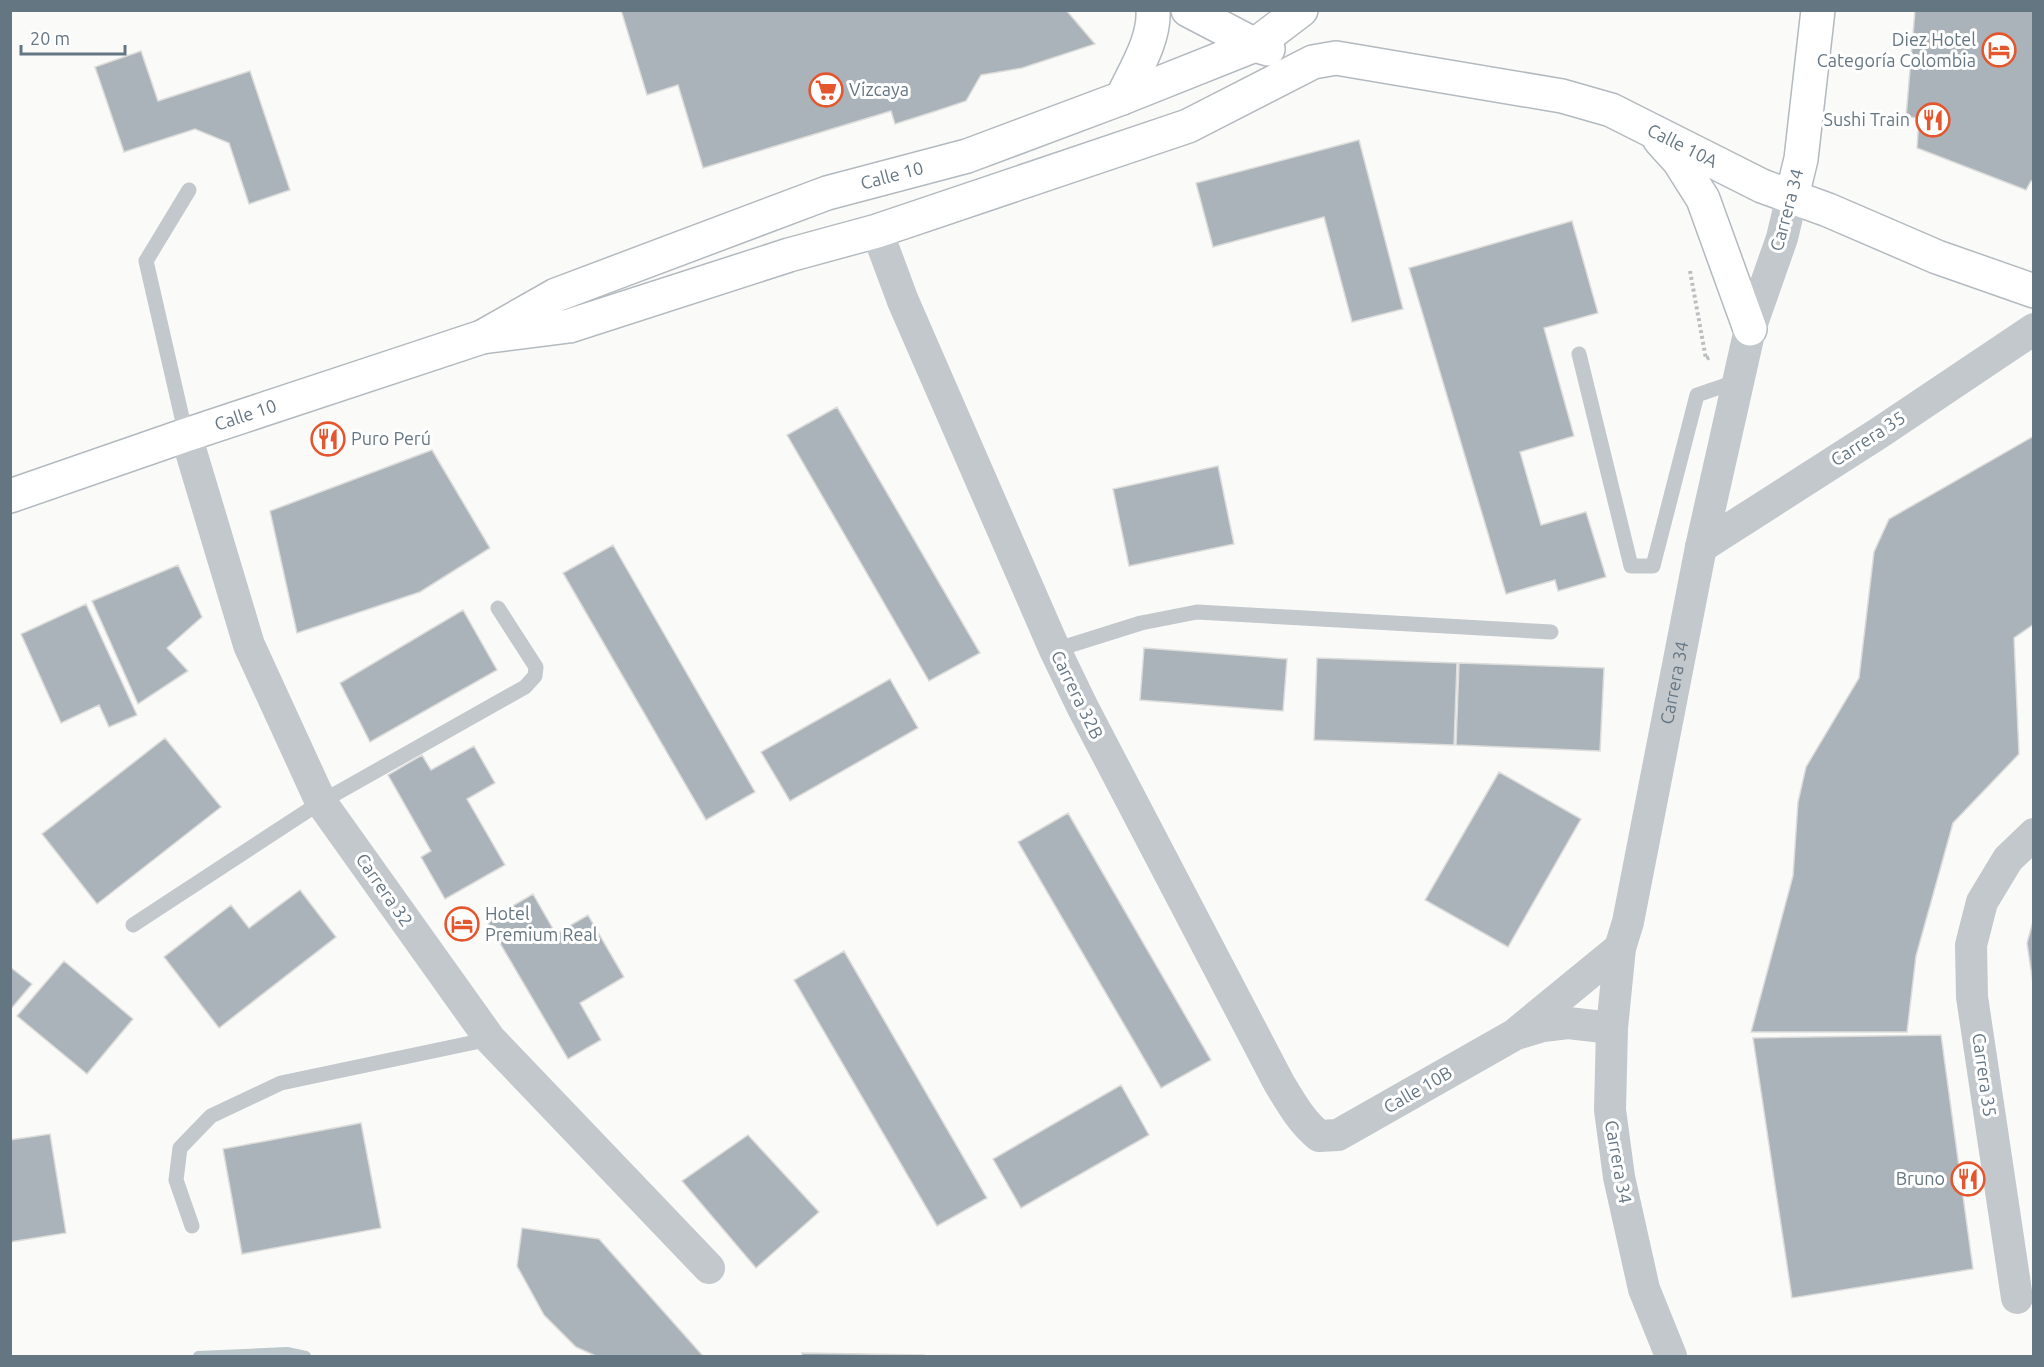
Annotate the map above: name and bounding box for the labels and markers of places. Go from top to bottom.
place label: Diez Hotel Categoría Colombia [1817,29,1976,70]
hotel icon: Diez Hotel Categoría Colombia [1981,32,2017,68]
supermarket icon: Vizcaya [808,72,844,108]
place label: Vizcaya [849,79,909,99]
restaurant icon: Sushi Train [1915,102,1951,138]
place label: Sushi Train [1824,109,1910,129]
restaurant icon: Puro Perú [310,421,346,457]
place label: Puro Perú [351,428,431,448]
place label: Hotel Premium Real [485,903,598,944]
hotel icon: Hotel Premium Real [444,906,480,942]
restaurant icon: Bruno [1950,1161,1986,1197]
place label: Bruno [1896,1168,1945,1188]

